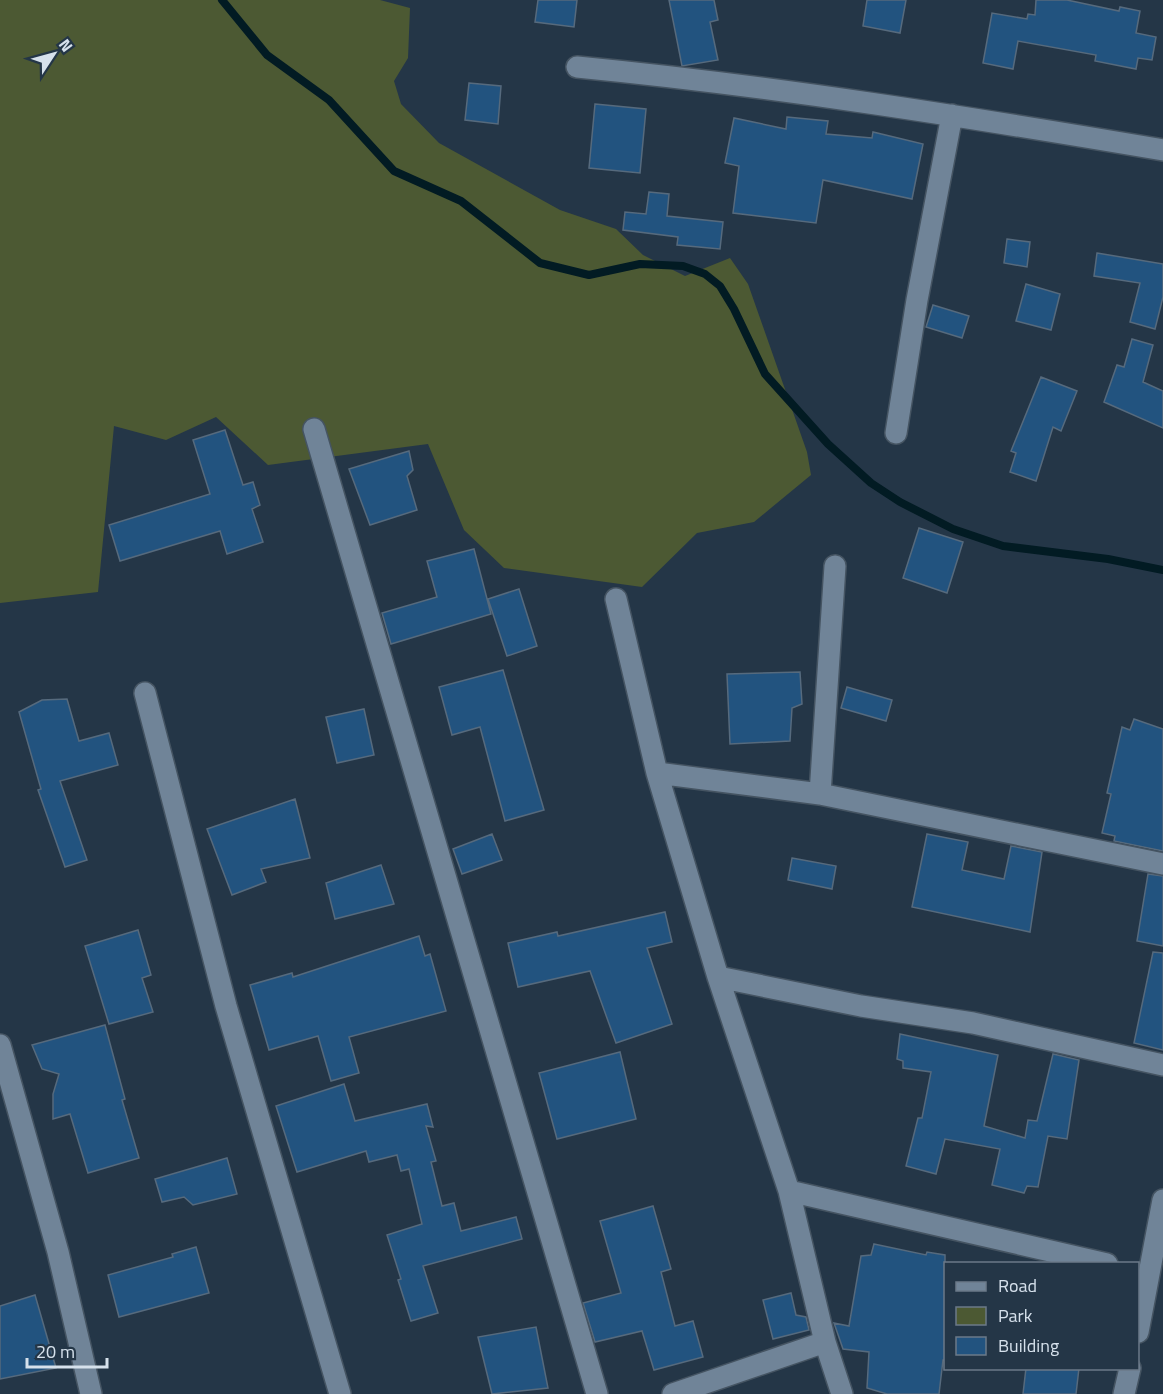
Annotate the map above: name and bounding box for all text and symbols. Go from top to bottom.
north arrow [24,24,84,84]
text: N [53,34,79,57]
legend [944,1262,1139,1370]
text: Road [998,1272,1037,1299]
text: Park [998,1302,1033,1329]
scale bar [27,1331,106,1369]
text: Building [998,1332,1059,1359]
text: 20 m [36,1338,75,1365]

